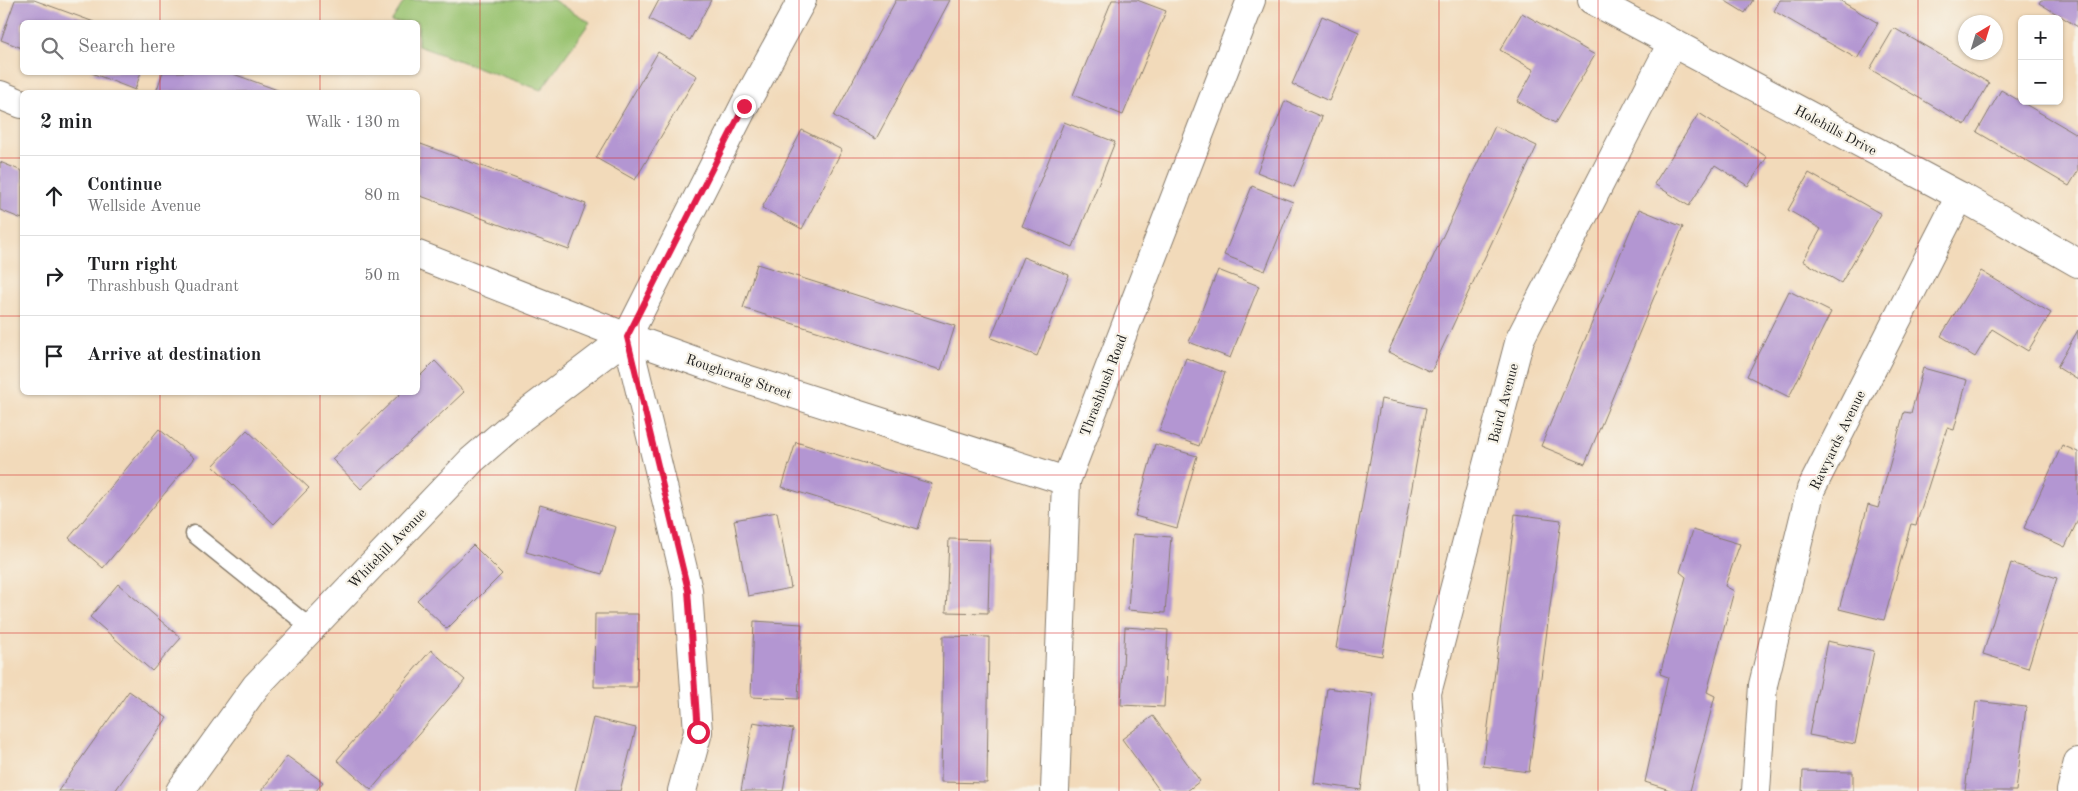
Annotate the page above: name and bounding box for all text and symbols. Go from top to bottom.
north arrow [1958,15,2003,60]
map controls [2018,15,2063,105]
button: + [2018,15,2063,60]
search box [20,20,420,75]
icon: search [38,34,66,62]
text: Search here [78,38,175,57]
button: − [2018,60,2063,105]
route end [733,95,756,118]
street label: Holehills Drive [1792,103,1879,158]
text: 2 min [40,112,93,133]
text: Walk · 130 m [305,115,400,131]
text: Continue [87,176,162,195]
icon: ahead [40,182,68,210]
text: 80 m [364,188,400,204]
text: Wellside Avenue [87,199,201,215]
text: Turn right [87,256,177,275]
icon: right [40,262,68,290]
text: 50 m [364,268,400,284]
text: Thrashbush Quadrant [87,279,239,295]
street label: Thrashbush Road [1078,333,1130,438]
icon: arrive [40,342,68,370]
text: Arrive at destination [87,346,261,365]
street label: Roughcraig Street [684,352,793,402]
street label: Baird Avenue [1487,362,1521,445]
street label: Rawyards Avenue [1808,388,1868,492]
street label: Whitehill Avenue [346,506,429,591]
route start [687,721,710,744]

